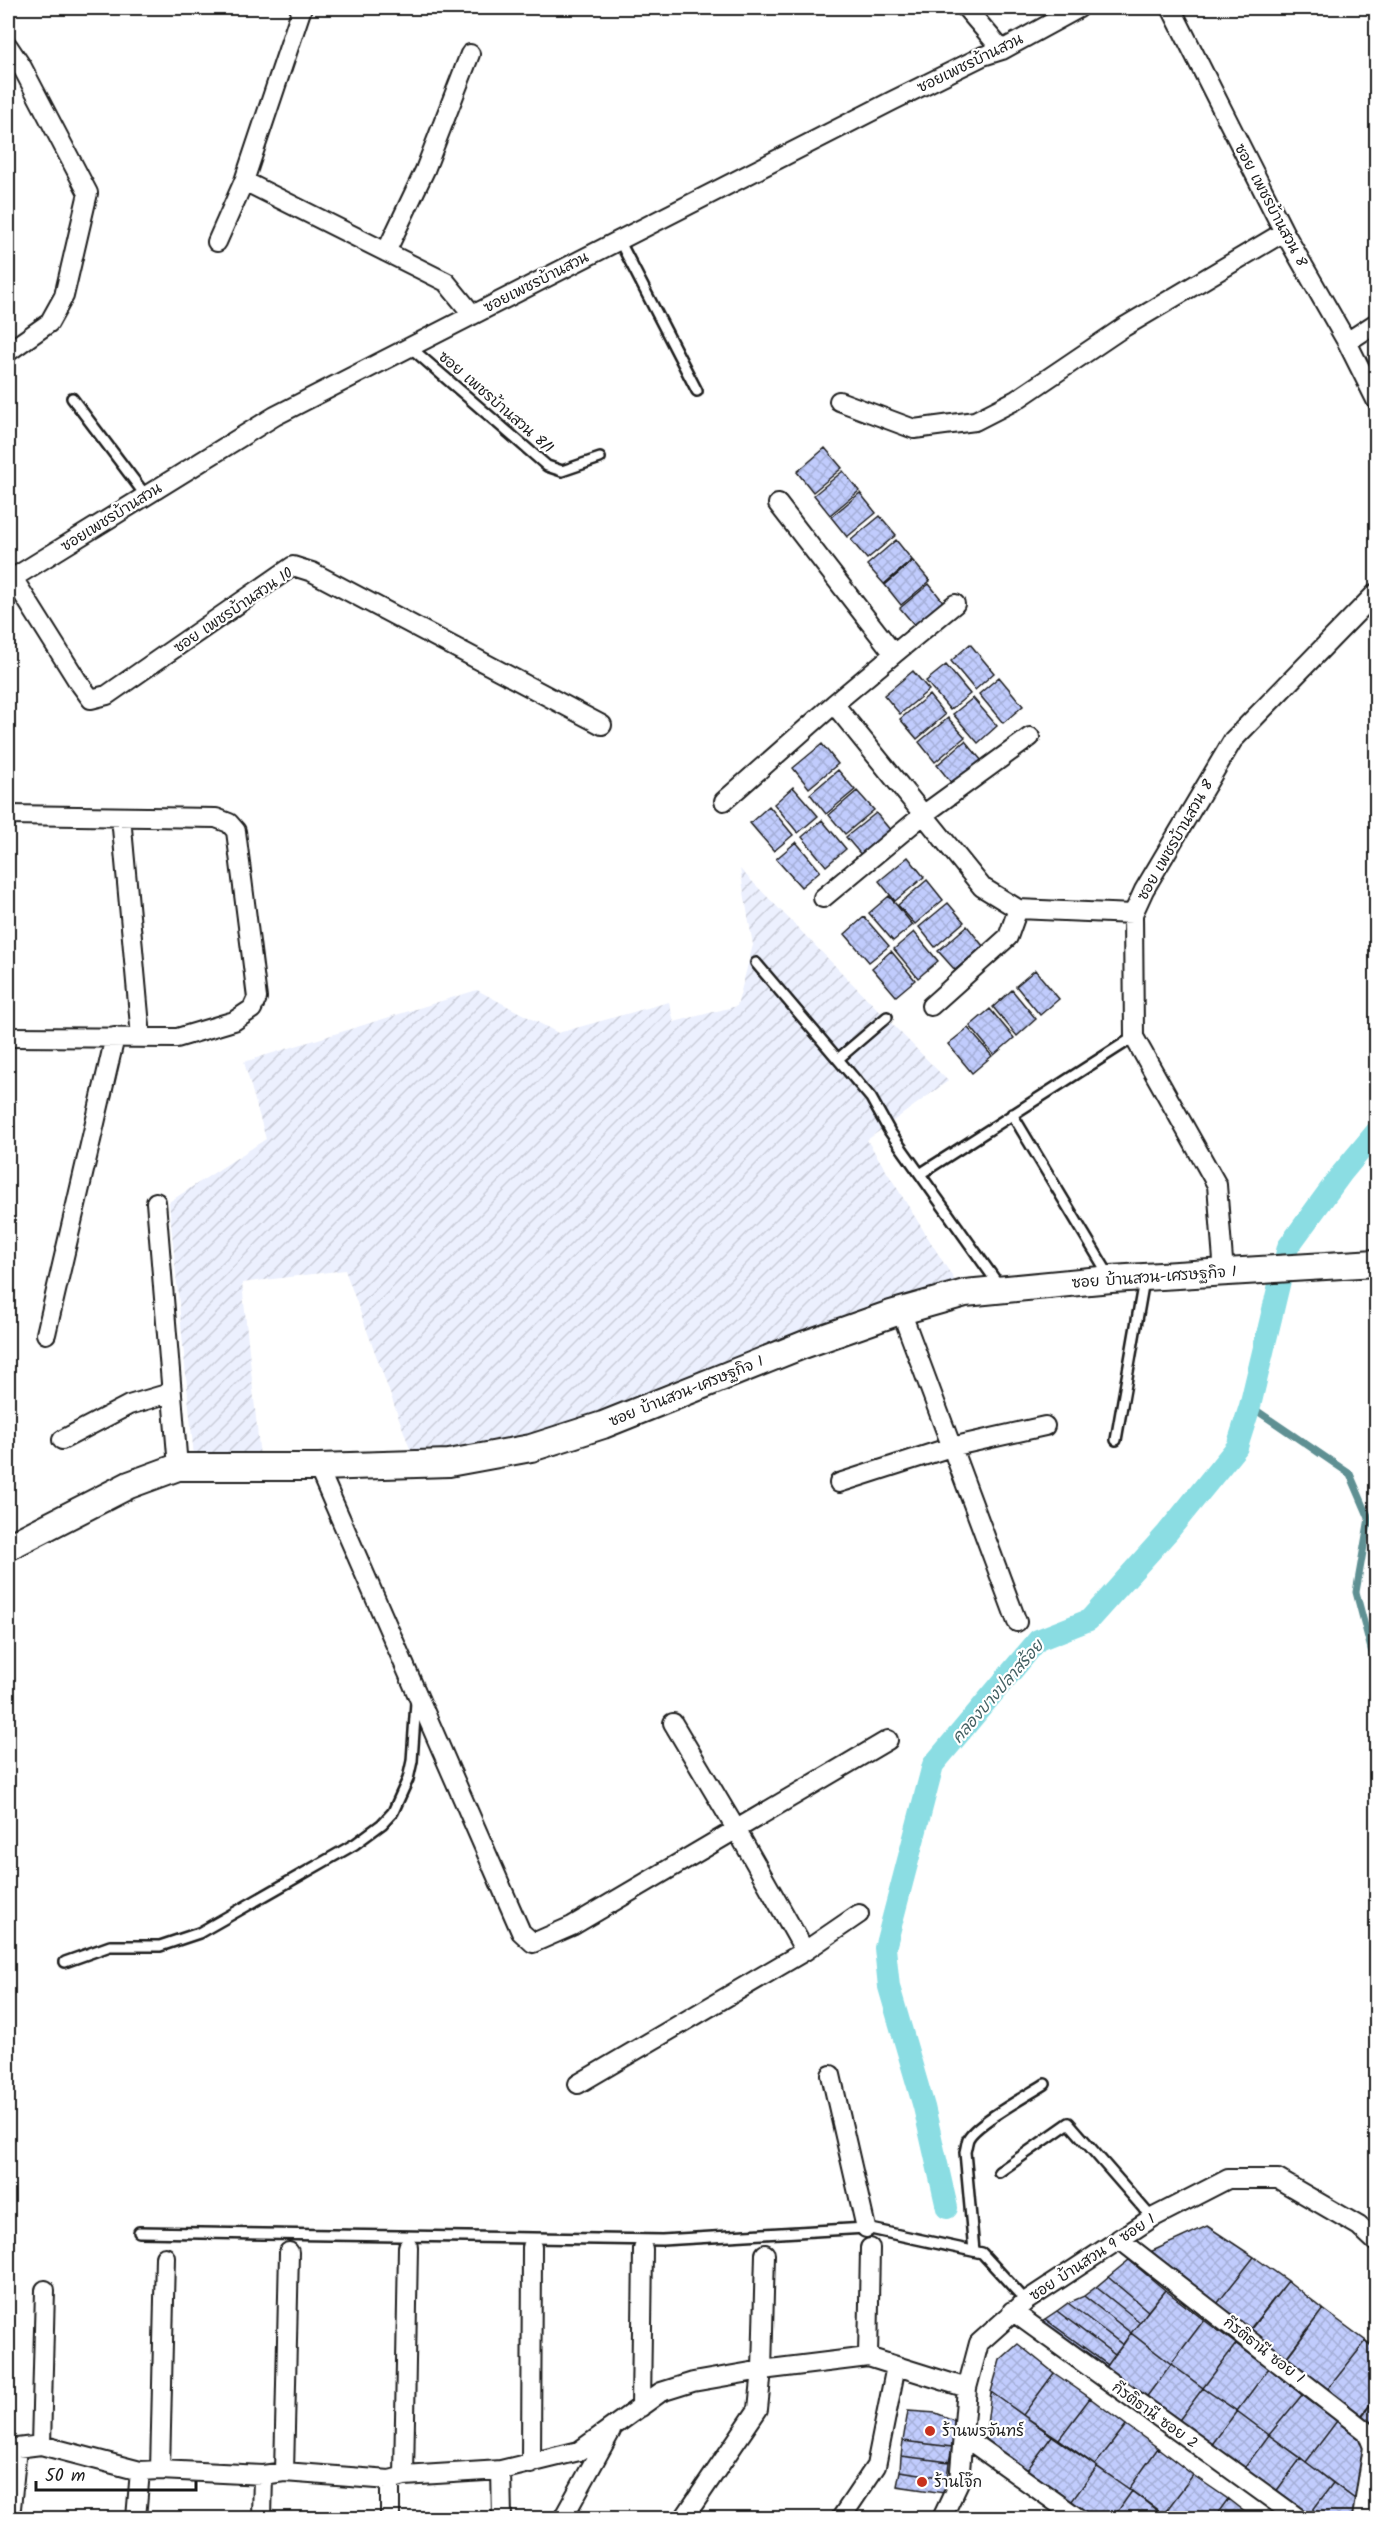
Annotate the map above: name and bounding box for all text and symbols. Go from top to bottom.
street label: ซอยเพชรบ้านสวน [913,28,1028,100]
street label: ซอย เพชรบ้านสวน 8 [1227,140,1313,272]
street label: ซอยเพชรบ้านสวน [480,246,593,320]
street label: ซอย เพชรบ้านสวน 8/1 [432,346,559,460]
street label: ซอยเพชรบ้านสวน [56,477,167,559]
street label: ซอย เพชรบ้านสวน 10 [169,562,299,660]
street label: ซอย เพชรบ้านสวน 8 [1131,775,1221,906]
street label: ซอย บ้านสวน-เศรษฐกิจ 1 [1071,1260,1237,1296]
street label: ซอย บ้านสวน-เศรษฐกิจ 1 [605,1350,768,1434]
water label: คลองบางปลาสร้อย [946,1634,1051,1749]
street label: ซอย บ้านสวน 9 ซอย 1 [1025,2208,1161,2308]
street label: กีรติธานี ซอย 1 [1218,2311,1309,2390]
street label: กีรติธานี ซอย 2 [1106,2376,1203,2455]
place label: ร้านพรจันทร์ [942,2420,1025,2444]
marker: ร้านพรจันทร์ [923,2424,937,2438]
scale bar [36,2454,196,2492]
text: 50 m [45,2462,85,2491]
place label: ร้านโจ๊ก [934,2471,982,2495]
marker: ร้านโจ๊ก [915,2475,929,2489]

